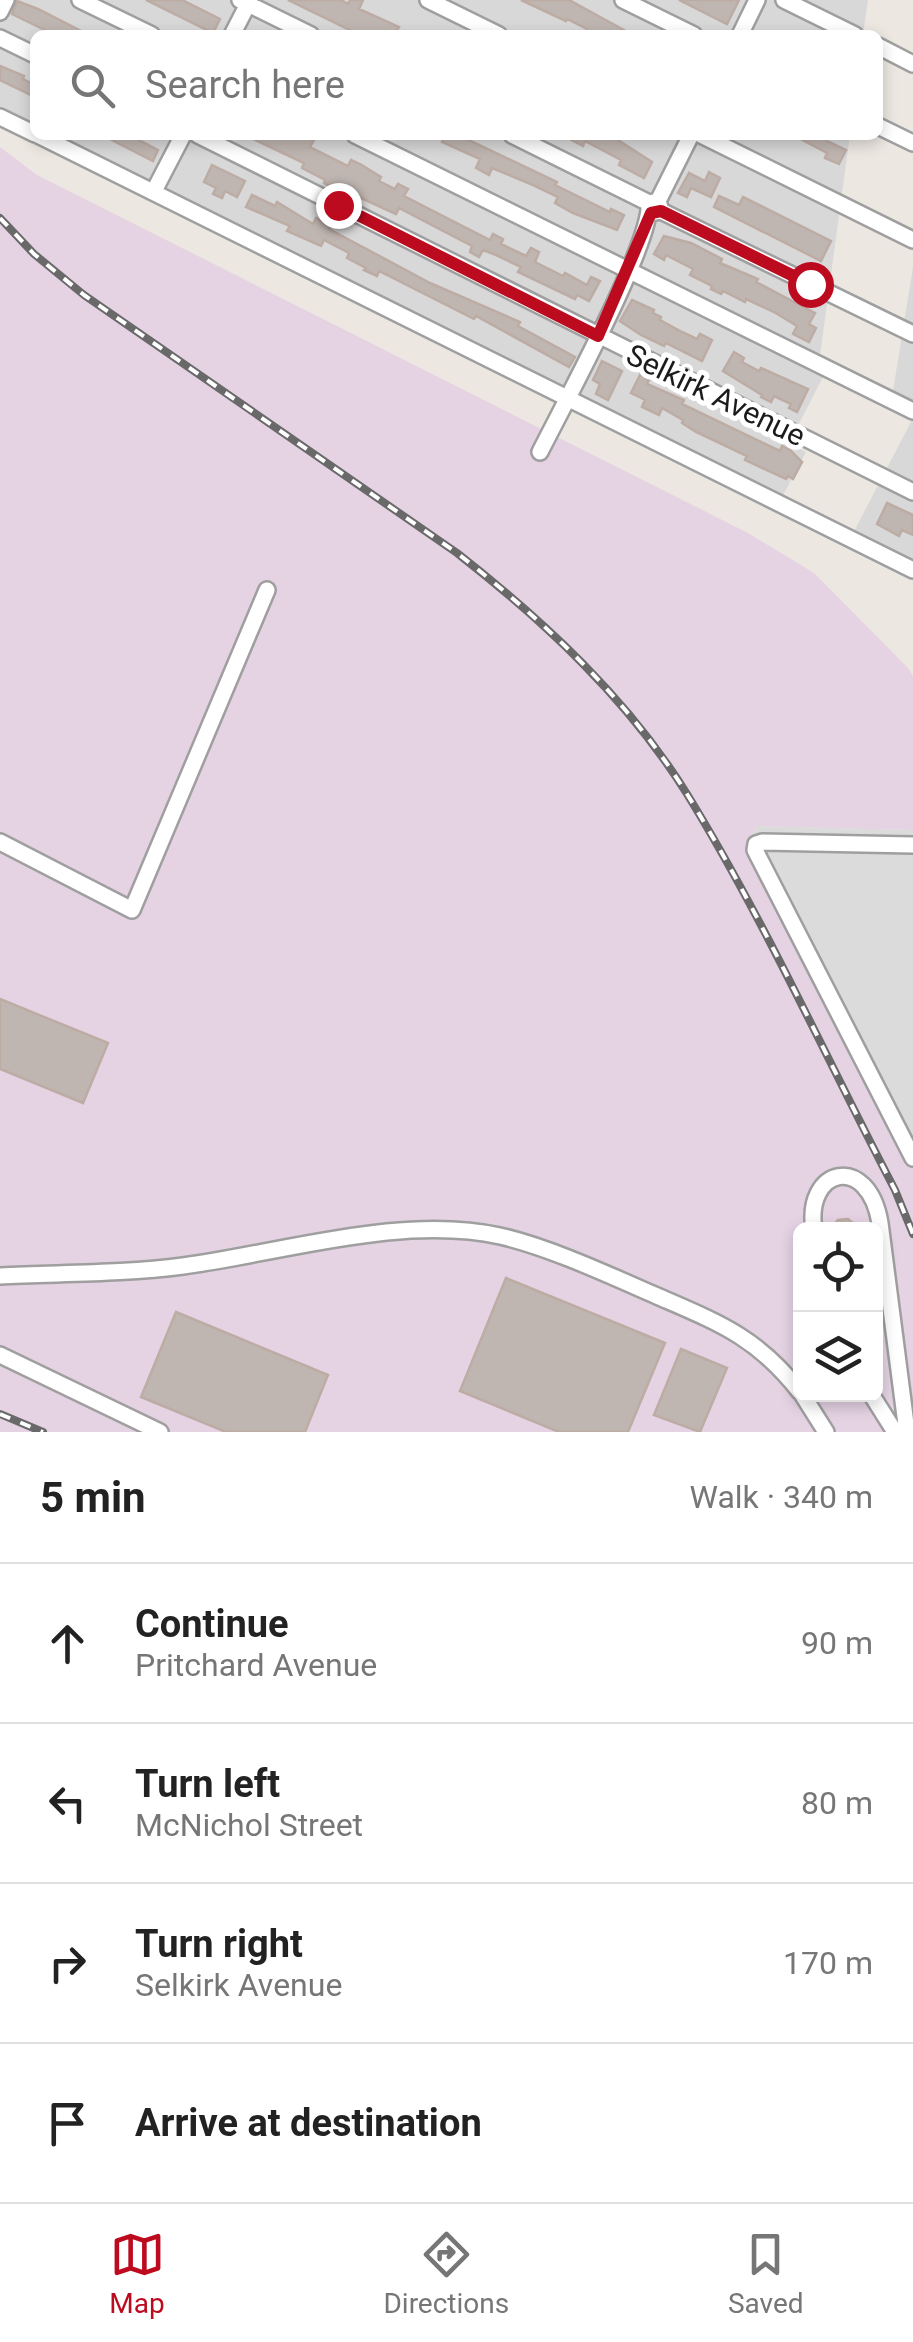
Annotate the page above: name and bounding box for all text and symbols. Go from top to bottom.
search box [30,30,883,140]
icon: search [65,58,120,113]
text: Search here [145,63,345,107]
route end [316,183,362,229]
route start [788,262,834,308]
street label: Selkirk Avenue [621,337,811,453]
map controls [793,1222,883,1402]
button: locate [793,1222,883,1312]
button: layers [793,1312,883,1402]
text: 5 min [40,1473,146,1522]
text: Walk · 340 m [690,1478,873,1516]
text: Continue [135,1602,289,1646]
icon: ahead [40,1616,95,1671]
text: 90 m [801,1624,873,1662]
text: Pritchard Avenue [135,1646,377,1684]
text: Turn left [135,1762,280,1806]
icon: left [40,1776,95,1831]
text: 80 m [801,1784,873,1822]
text: McNichol Street [135,1806,363,1844]
text: Turn right [135,1922,303,1966]
icon: right [40,1936,95,1991]
text: 170 m [783,1944,873,1982]
text: Selkirk Avenue [135,1966,342,2004]
icon: arrive [40,2096,95,2151]
text: Arrive at destination [135,2101,482,2145]
tab: Map [109,2227,165,2320]
tab: Directions [383,2227,509,2320]
tab: Saved [728,2227,804,2320]

